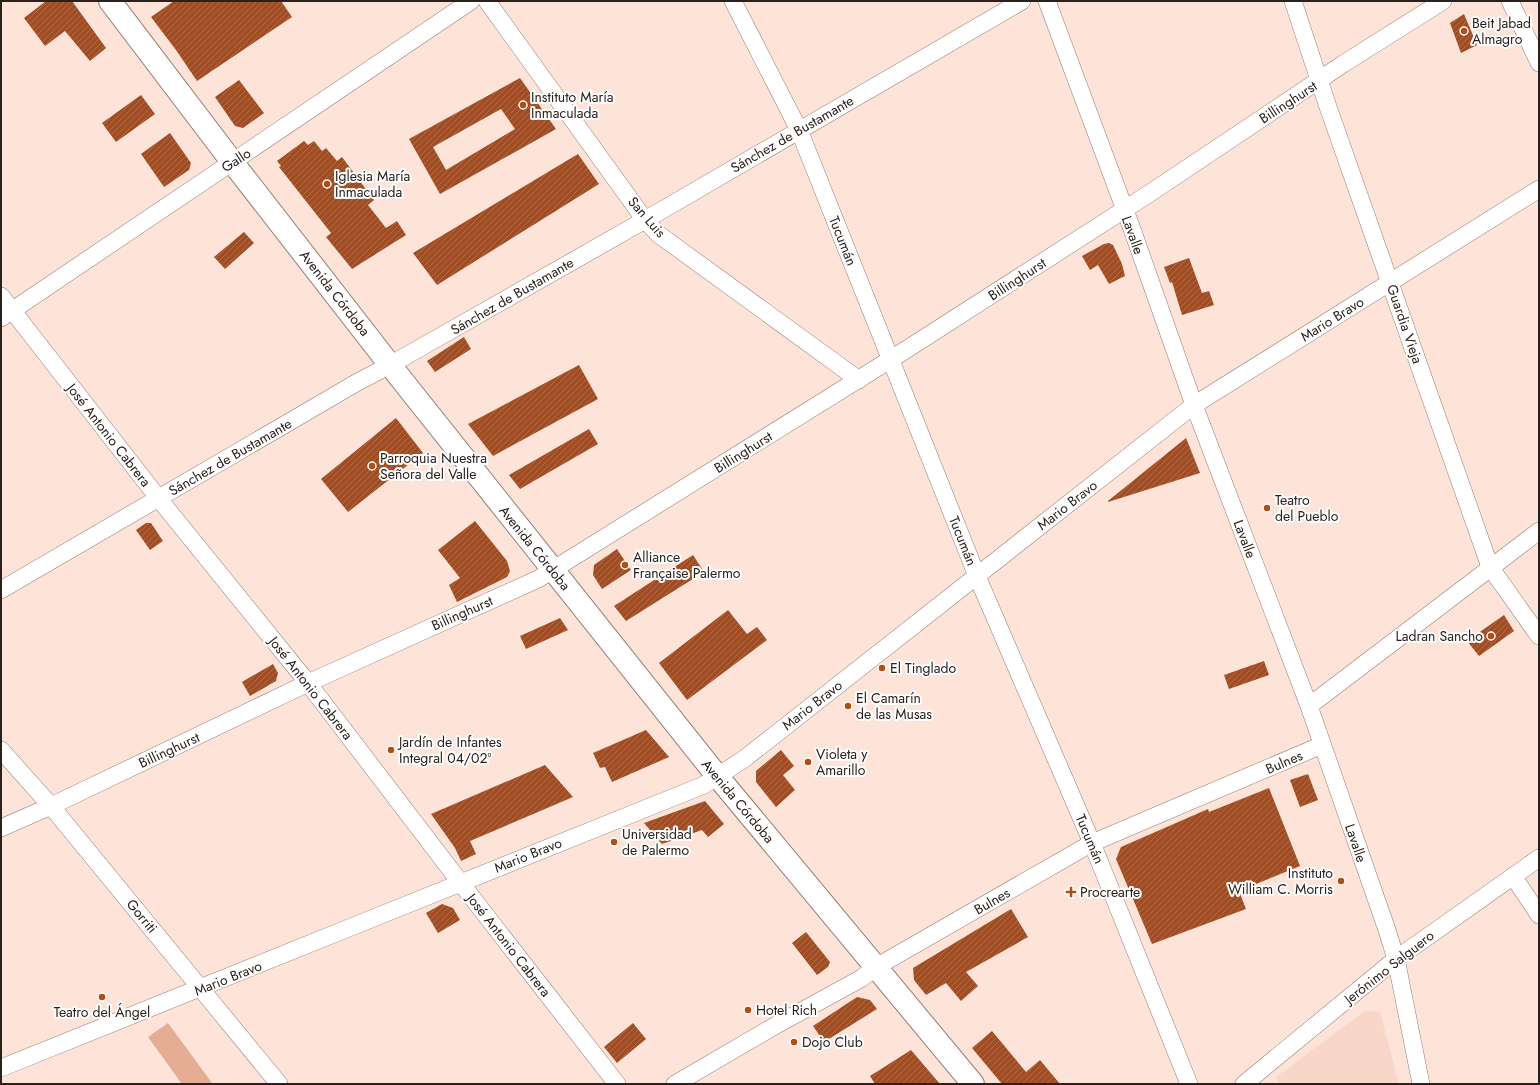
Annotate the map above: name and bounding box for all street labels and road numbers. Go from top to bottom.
street label: Billinghurst [1255,75,1321,128]
street label: Sánchez de Bustamante [727,90,857,178]
street label: Gallo [217,143,255,177]
street label: San Luis [624,192,671,242]
street label: Tucumán [824,213,862,269]
street label: Lavalle [1117,213,1149,257]
street label: Avenida Córdoba [295,246,375,340]
street label: Sánchez de Bustamante [447,252,577,340]
street label: Billinghurst [984,252,1050,305]
street label: Guardia Vieja [1382,282,1428,366]
street label: Mario Bravo [1296,291,1368,346]
street label: José Antonio Cabrera [61,378,156,491]
street label: Sánchez de Bustamante [165,413,295,501]
street label: Billinghurst [710,426,777,478]
street label: Mario Bravo [1033,475,1102,535]
street label: Avenida Córdoba [495,501,575,595]
street label: Tucumán [944,513,982,569]
street label: Lavalle [1229,517,1261,561]
street label: Billinghurst [428,590,497,635]
street label: José Antonio Cabrera [263,631,358,744]
street label: Mario Bravo [778,675,847,735]
street label: Billinghurst [135,727,203,773]
street label: Bulnes [1262,745,1306,779]
street label: Avenida Córdoba [697,755,779,847]
street label: Tucumán [1071,811,1109,867]
street label: Lavalle [1340,821,1372,865]
street label: Mario Bravo [491,832,565,878]
street label: Bulnes [970,883,1014,919]
street label: José Antonio Cabrera [461,888,556,1001]
street label: Gorriti [122,895,162,937]
street label: Jerónimo Salguero [1338,925,1438,1010]
street label: Mario Bravo [191,955,265,1001]

